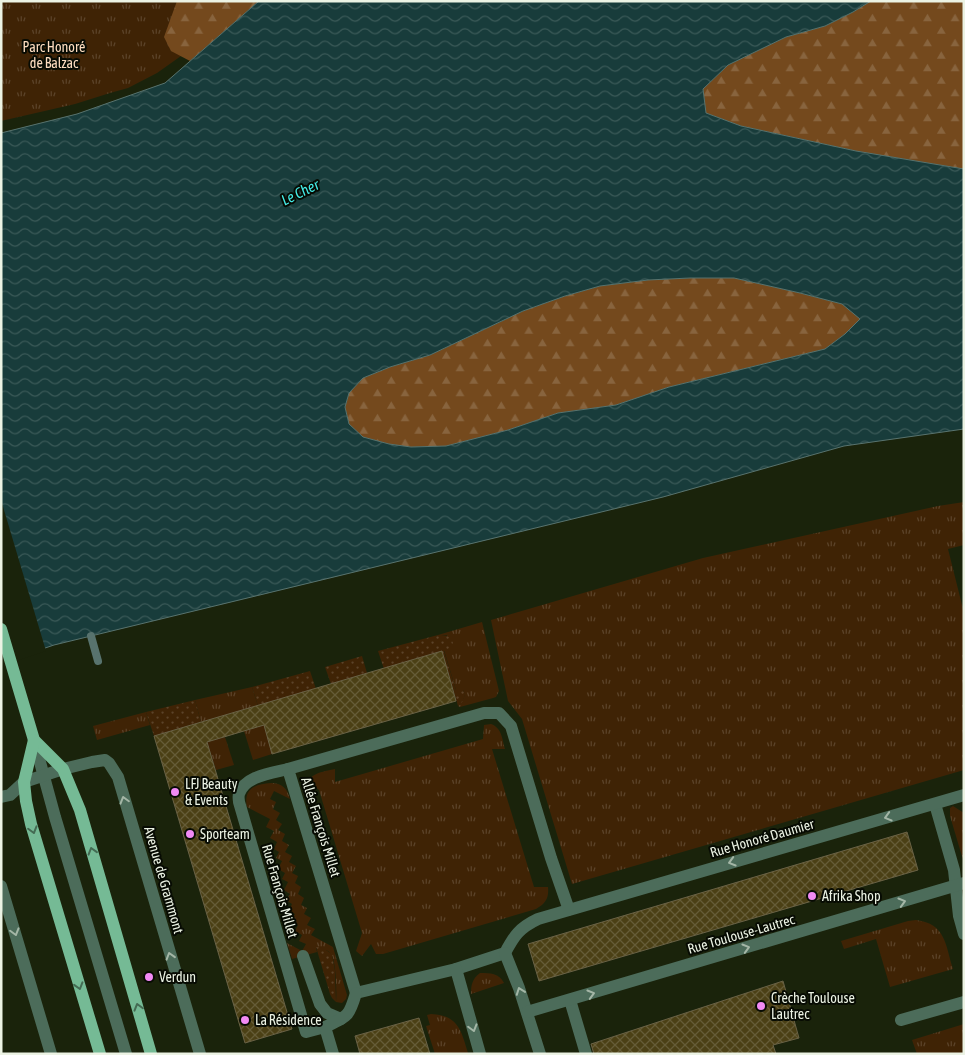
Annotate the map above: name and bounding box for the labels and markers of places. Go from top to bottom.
place label: LFJ Beauty & Events [185,776,238,808]
marker: LFJ Beauty & Events [169,786,181,798]
place label: Sporteam [200,826,250,842]
marker: Sporteam [184,828,196,840]
place label: Afrika Shop [822,888,881,904]
marker: Afrika Shop [806,890,818,902]
place label: Verdun [159,969,196,985]
marker: Verdun [143,971,155,983]
place label: Crèche Toulouse Lautrec [771,990,855,1022]
marker: Crèche Toulouse Lautrec [755,1000,767,1012]
place label: La Résidence [255,1012,322,1028]
marker: La Résidence [239,1014,251,1026]

